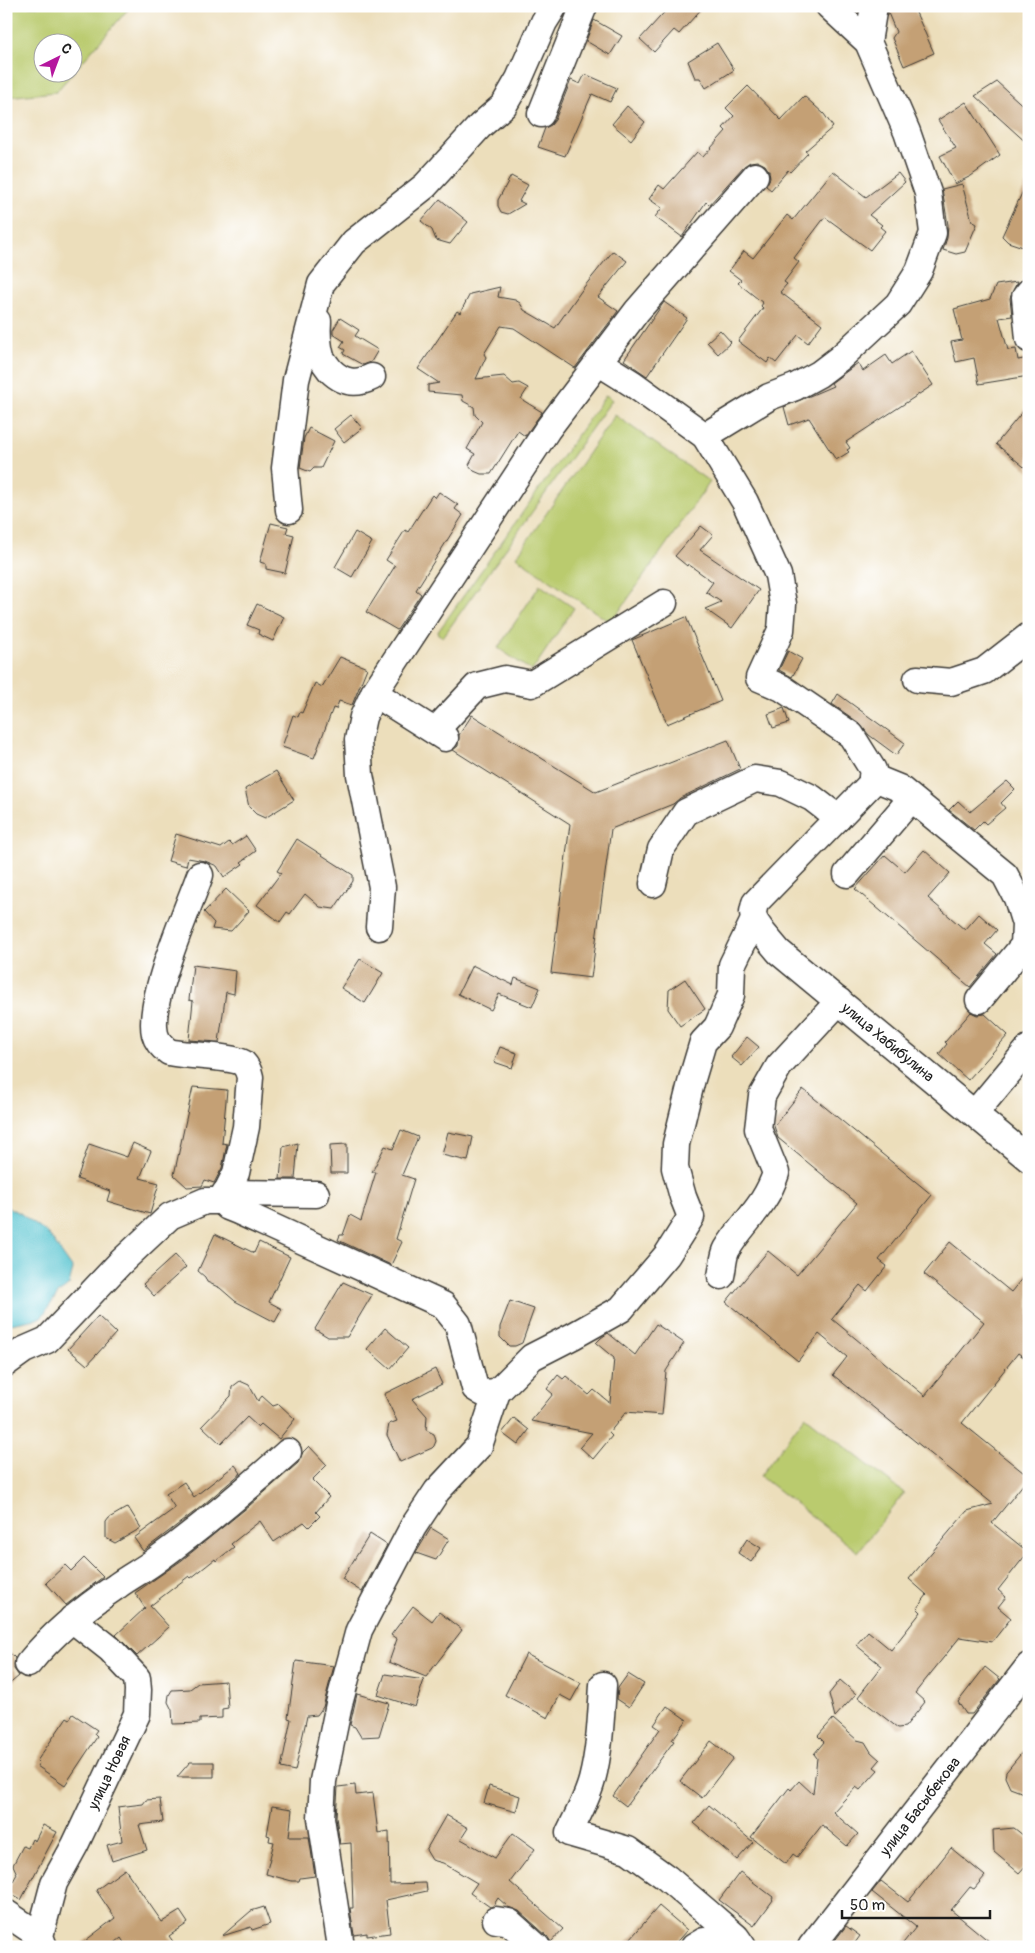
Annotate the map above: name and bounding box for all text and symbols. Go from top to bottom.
north arrow [32,32,82,82]
text: С [57,40,76,58]
street label: улица Хабибулина [837,998,938,1086]
street label: улица Новая [83,1733,135,1814]
street label: улица Басыбекова [875,1753,964,1860]
scale bar [842,1888,990,1920]
text: 50 m [850,1896,885,1915]

